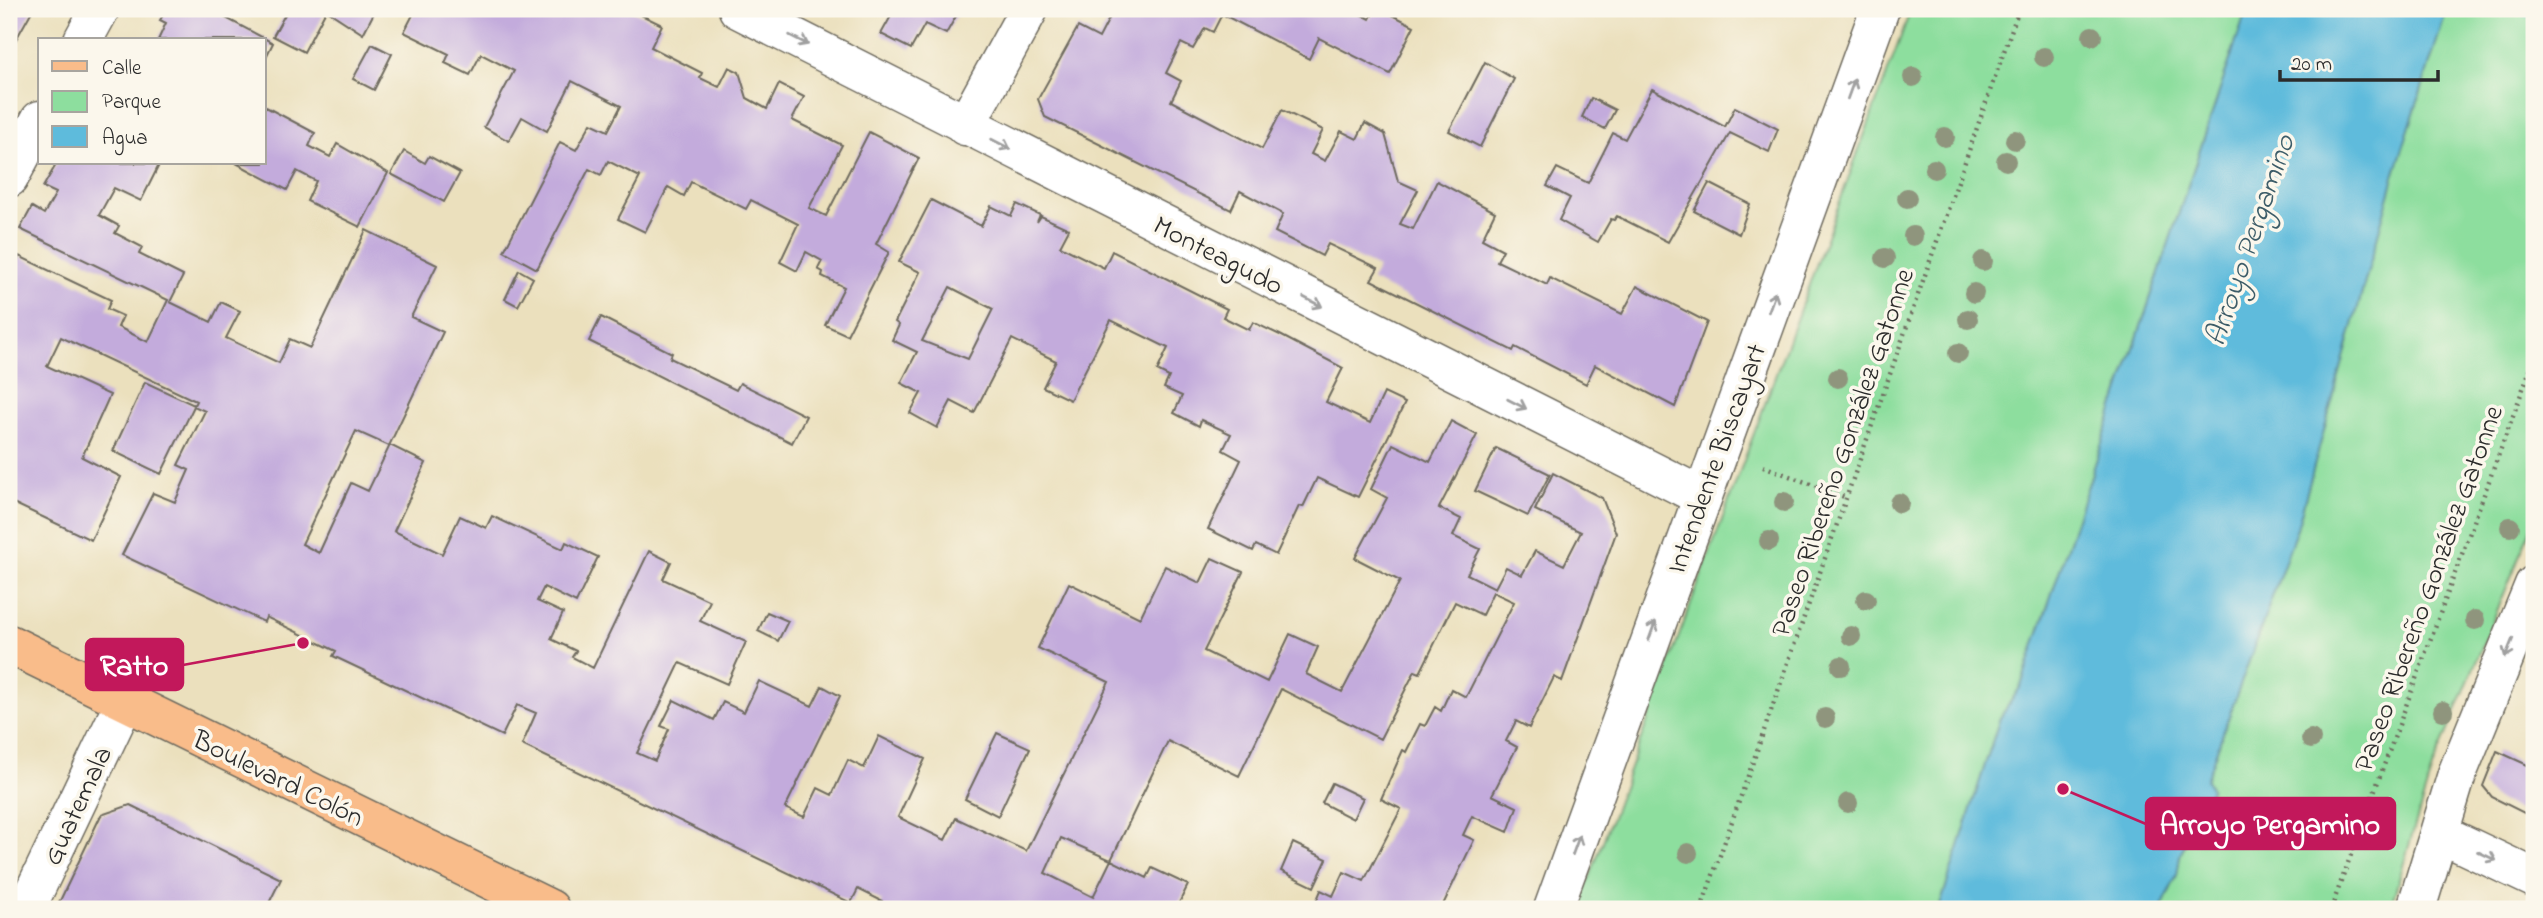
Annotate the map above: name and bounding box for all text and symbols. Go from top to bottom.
one-way arrow [788,33,808,47]
legend [38,38,266,164]
scale bar [2280,38,2438,82]
text: 20 m [2291,50,2332,80]
text: Calle [102,54,142,84]
one-way arrow [1846,78,1858,100]
text: Parque [102,88,161,118]
text: Agua [102,124,148,156]
water label: Arroyo Pergamino [2195,128,2309,352]
one-way arrow [990,138,1011,152]
street label: Monteagudo [1145,207,1290,307]
street label: Paseo Ribereño González Gatonne [1762,263,1927,643]
one-way arrow [1767,291,1779,313]
one-way arrow [1303,295,1323,309]
street label: Intendente Biscayart [1658,339,1779,580]
one-way arrow [1506,397,1527,411]
street label: Paseo Ribereño González Gatonne [2345,400,2516,778]
one-way arrow [1647,620,1660,642]
one-way arrow [2501,637,2514,658]
callout: Ratto [86,639,183,690]
text: Ratto [100,646,168,690]
street label: Boulevard Colón [184,720,370,839]
street label: Guatemala [34,740,125,873]
callout: Arroyo Pergamino [2146,798,2395,849]
text: Arroyo Pergamino [2160,805,2380,850]
one-way arrow [1570,834,1583,856]
one-way arrow [2476,850,2498,863]

